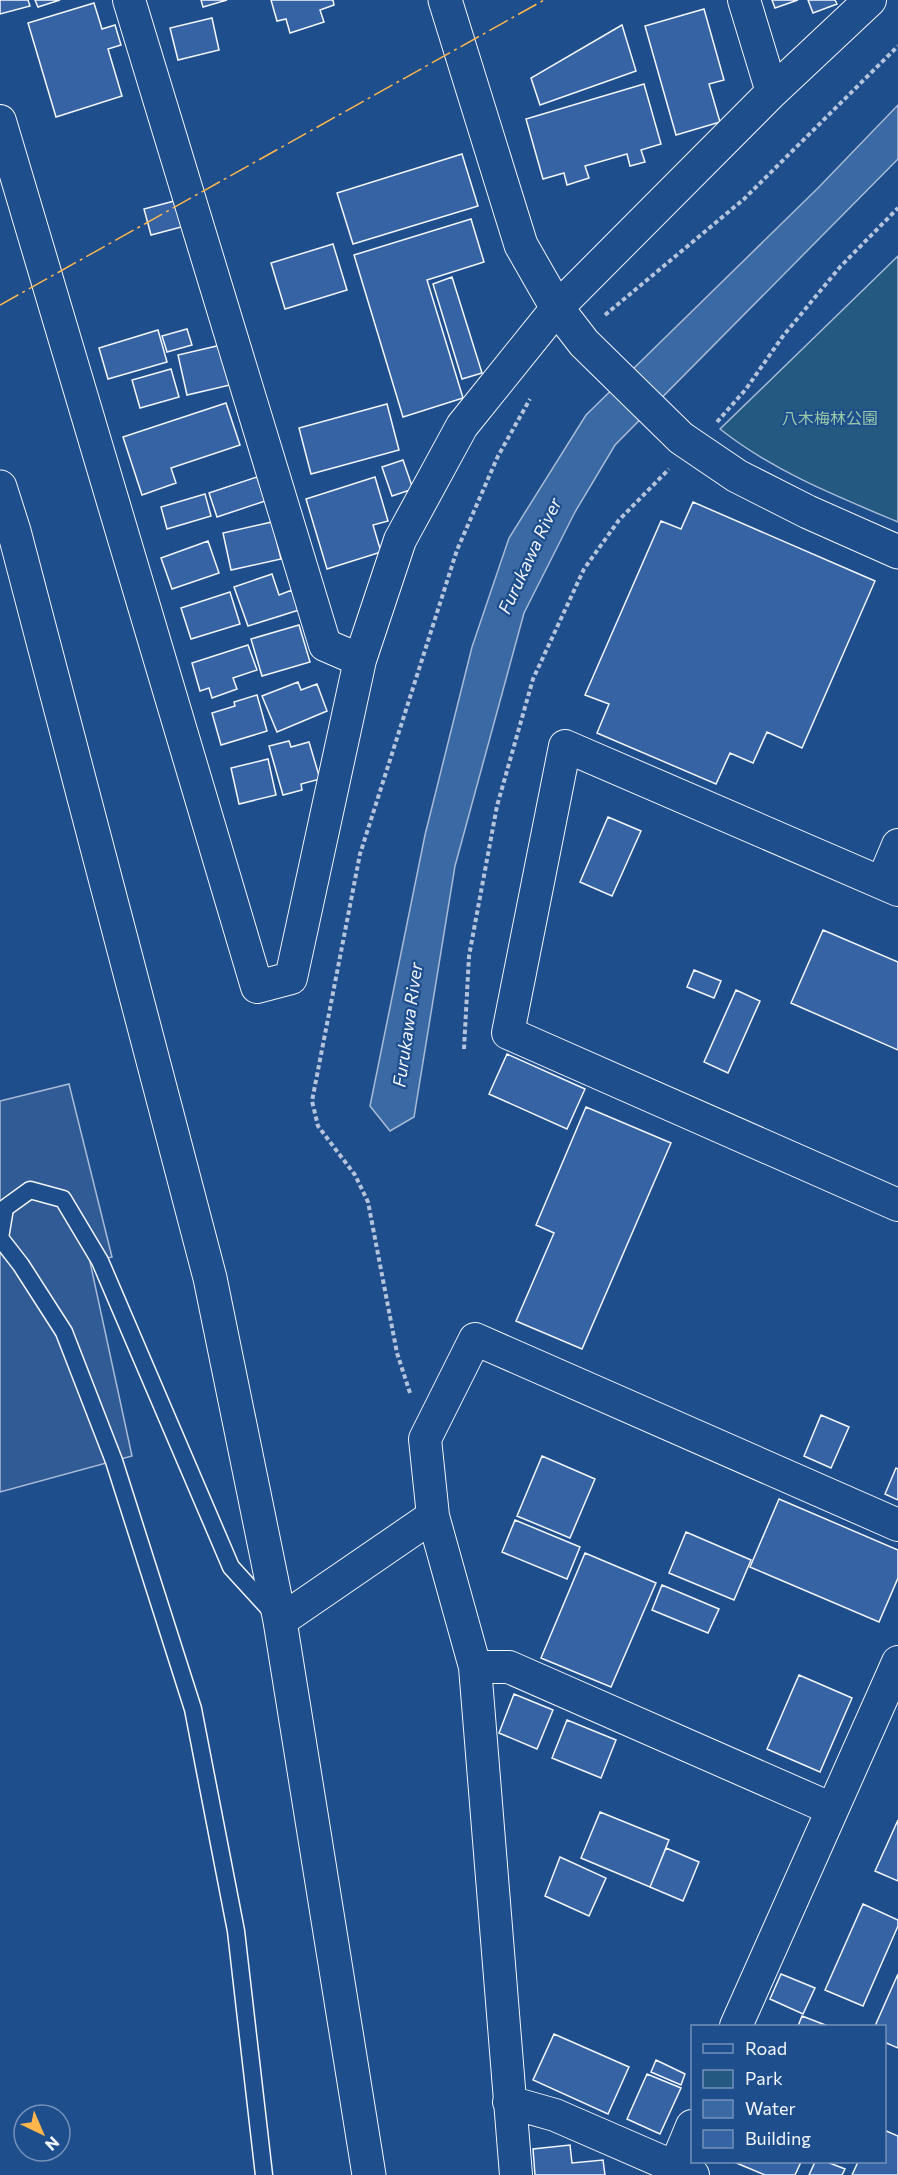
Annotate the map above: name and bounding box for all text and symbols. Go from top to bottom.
park label: 八木梅林公園 [782,408,878,427]
water label: Furukawa River [493,493,566,617]
water label: Furukawa River [387,960,427,1089]
legend [691,2025,886,2163]
text: Road [745,2037,787,2059]
text: Park [745,2067,783,2089]
text: Water [745,2097,796,2119]
north arrow [12,2103,72,2163]
text: Building [745,2127,811,2149]
text: N [42,2133,64,2155]

